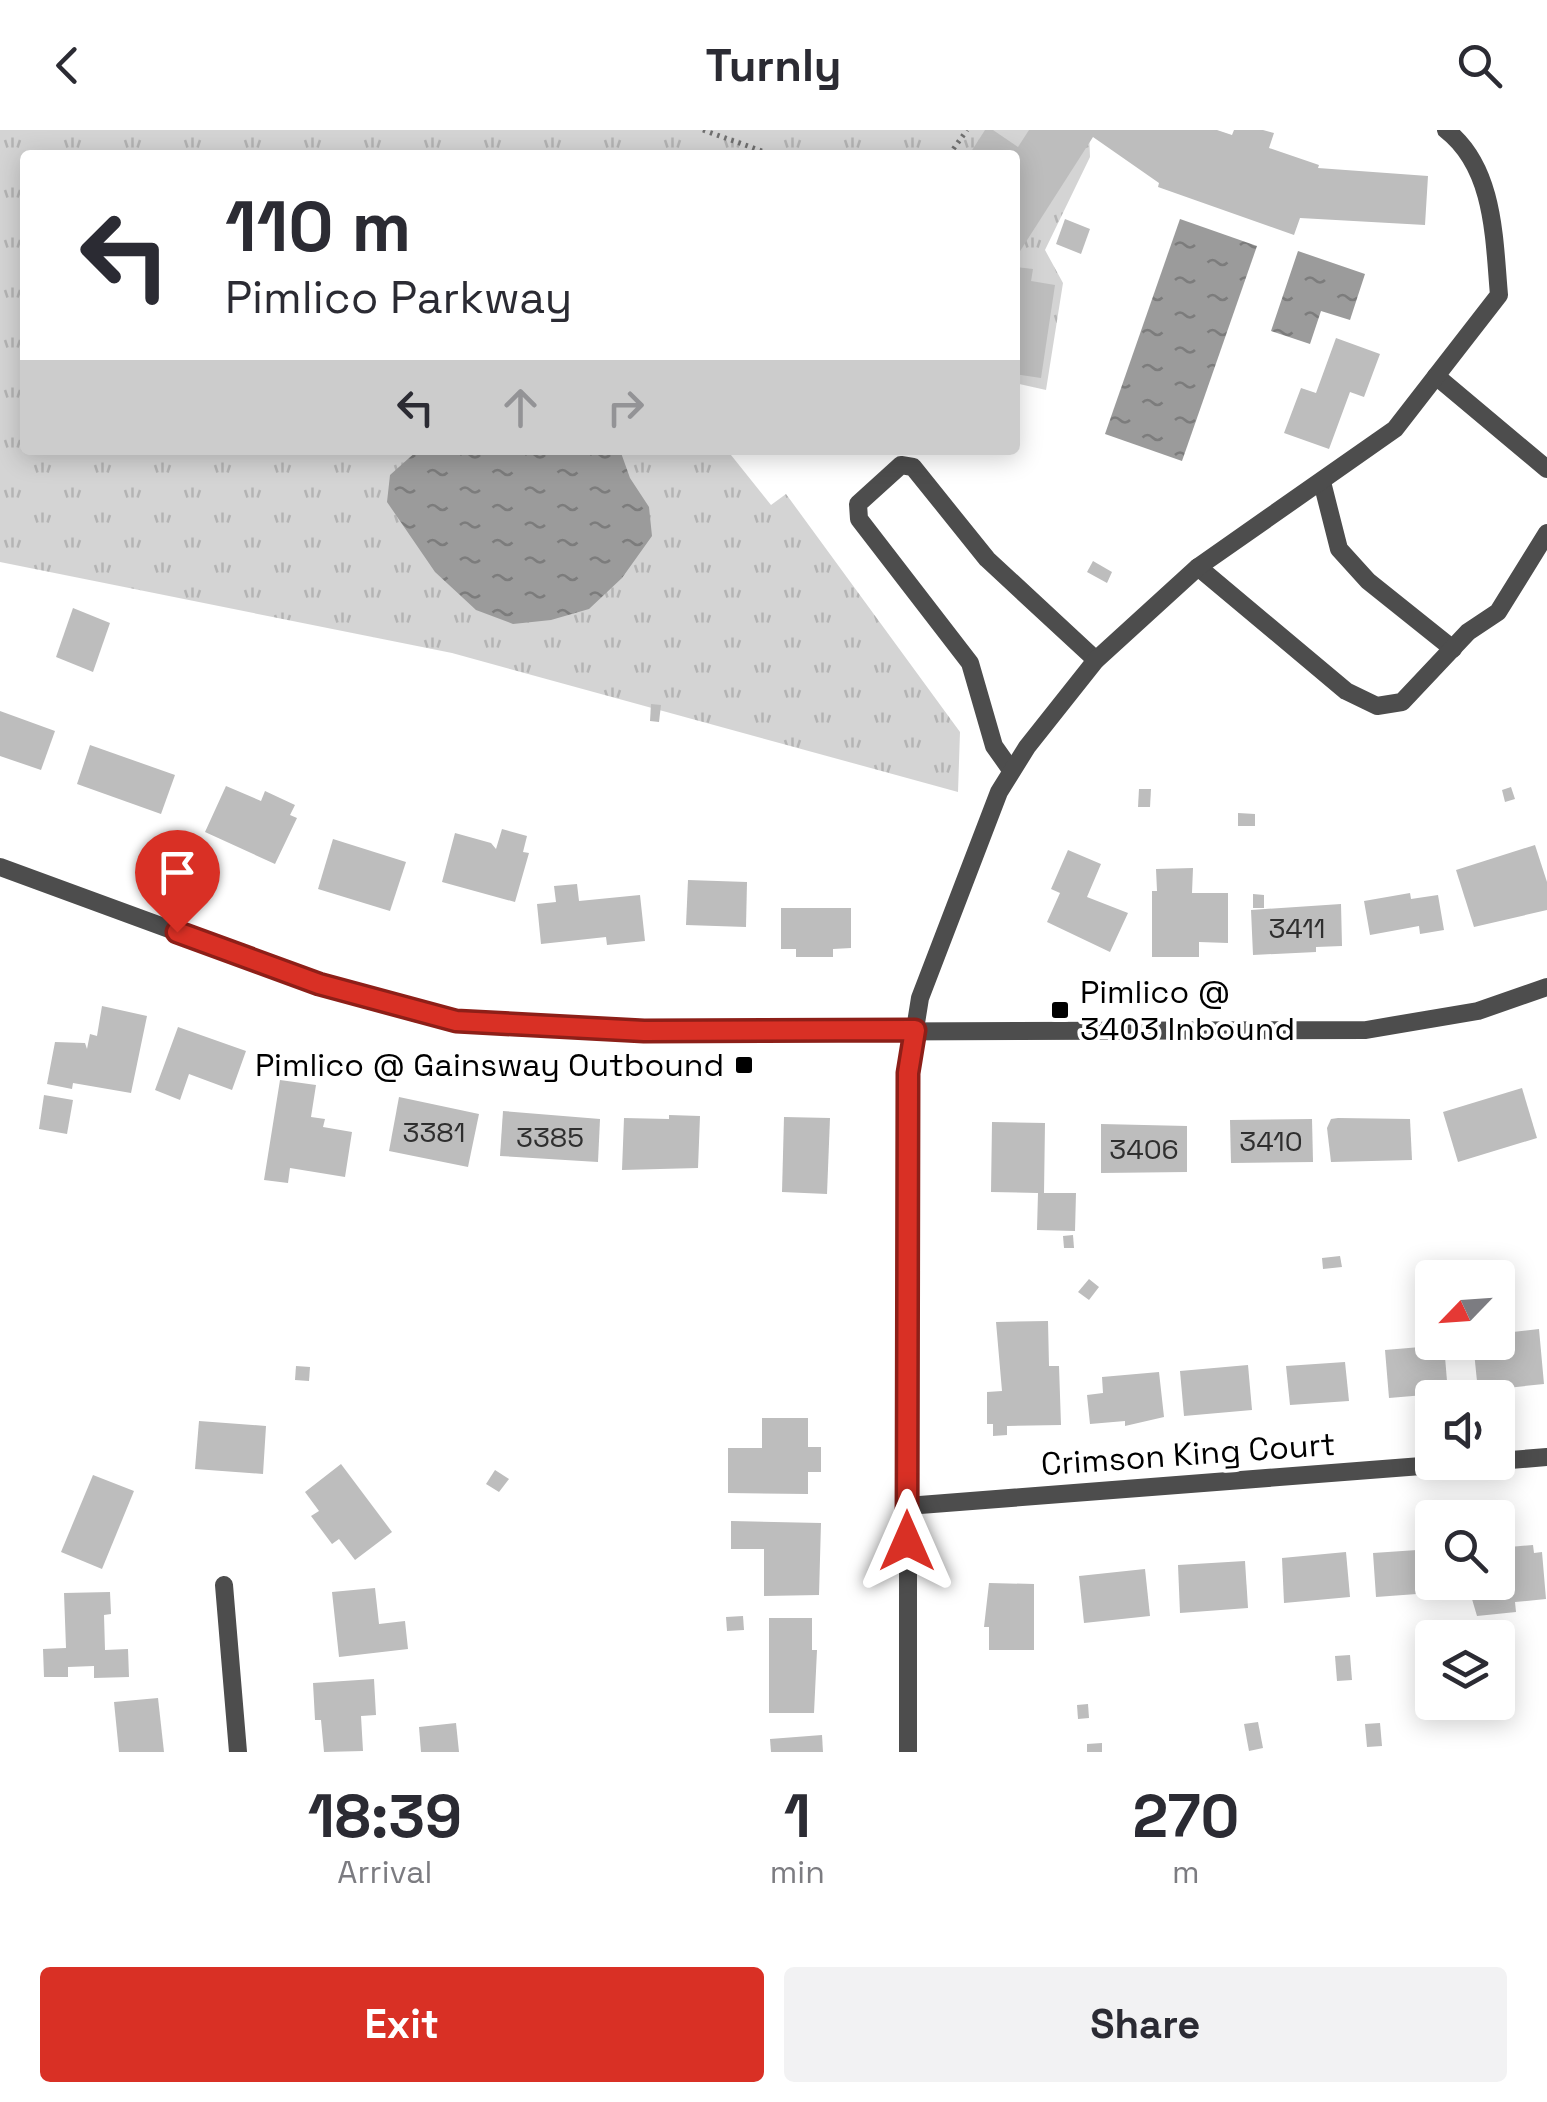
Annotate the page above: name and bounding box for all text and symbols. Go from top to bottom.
text: Turnly [705,37,842,94]
icon: back [40,38,95,93]
icon: search [1452,38,1507,93]
text: 110 m [225,182,411,271]
icon: left [60,190,190,320]
text: Pimlico Parkway [225,269,572,326]
icon: left [388,380,443,435]
icon: ahead [493,380,548,435]
icon: right [598,380,653,435]
pin [135,830,220,933]
icon: arrive [150,845,205,900]
house number: 3411 [1268,910,1326,946]
place label: Pimlico @ 3403 Inbound [1080,972,1295,1049]
marker: Pimlico @ 3403 Inbound [1049,999,1071,1021]
place label: Pimlico @ Gainsway Outbound [255,1045,724,1085]
marker: Pimlico @ Gainsway Outbound [733,1054,755,1076]
house number: 3381 [403,1114,465,1150]
house number: 3385 [516,1119,584,1155]
house number: 3410 [1239,1123,1303,1159]
house number: 3406 [1109,1131,1179,1167]
north arrow [1415,1260,1515,1360]
map controls [1415,1260,1515,1720]
button: sound [1415,1380,1515,1480]
street label: Crimson King Court [1040,1424,1336,1484]
position arrow [855,1489,959,1593]
button: search [1415,1500,1515,1600]
button: layers [1415,1620,1515,1720]
text: 18:39 [308,1778,462,1855]
text: 1 [784,1778,811,1855]
text: 270 [1132,1778,1239,1855]
text: Arrival [337,1852,432,1892]
text: min [770,1852,825,1892]
text: m [1172,1852,1200,1892]
button: Exit [40,1967,764,2082]
button: Share [784,1967,1507,2082]

